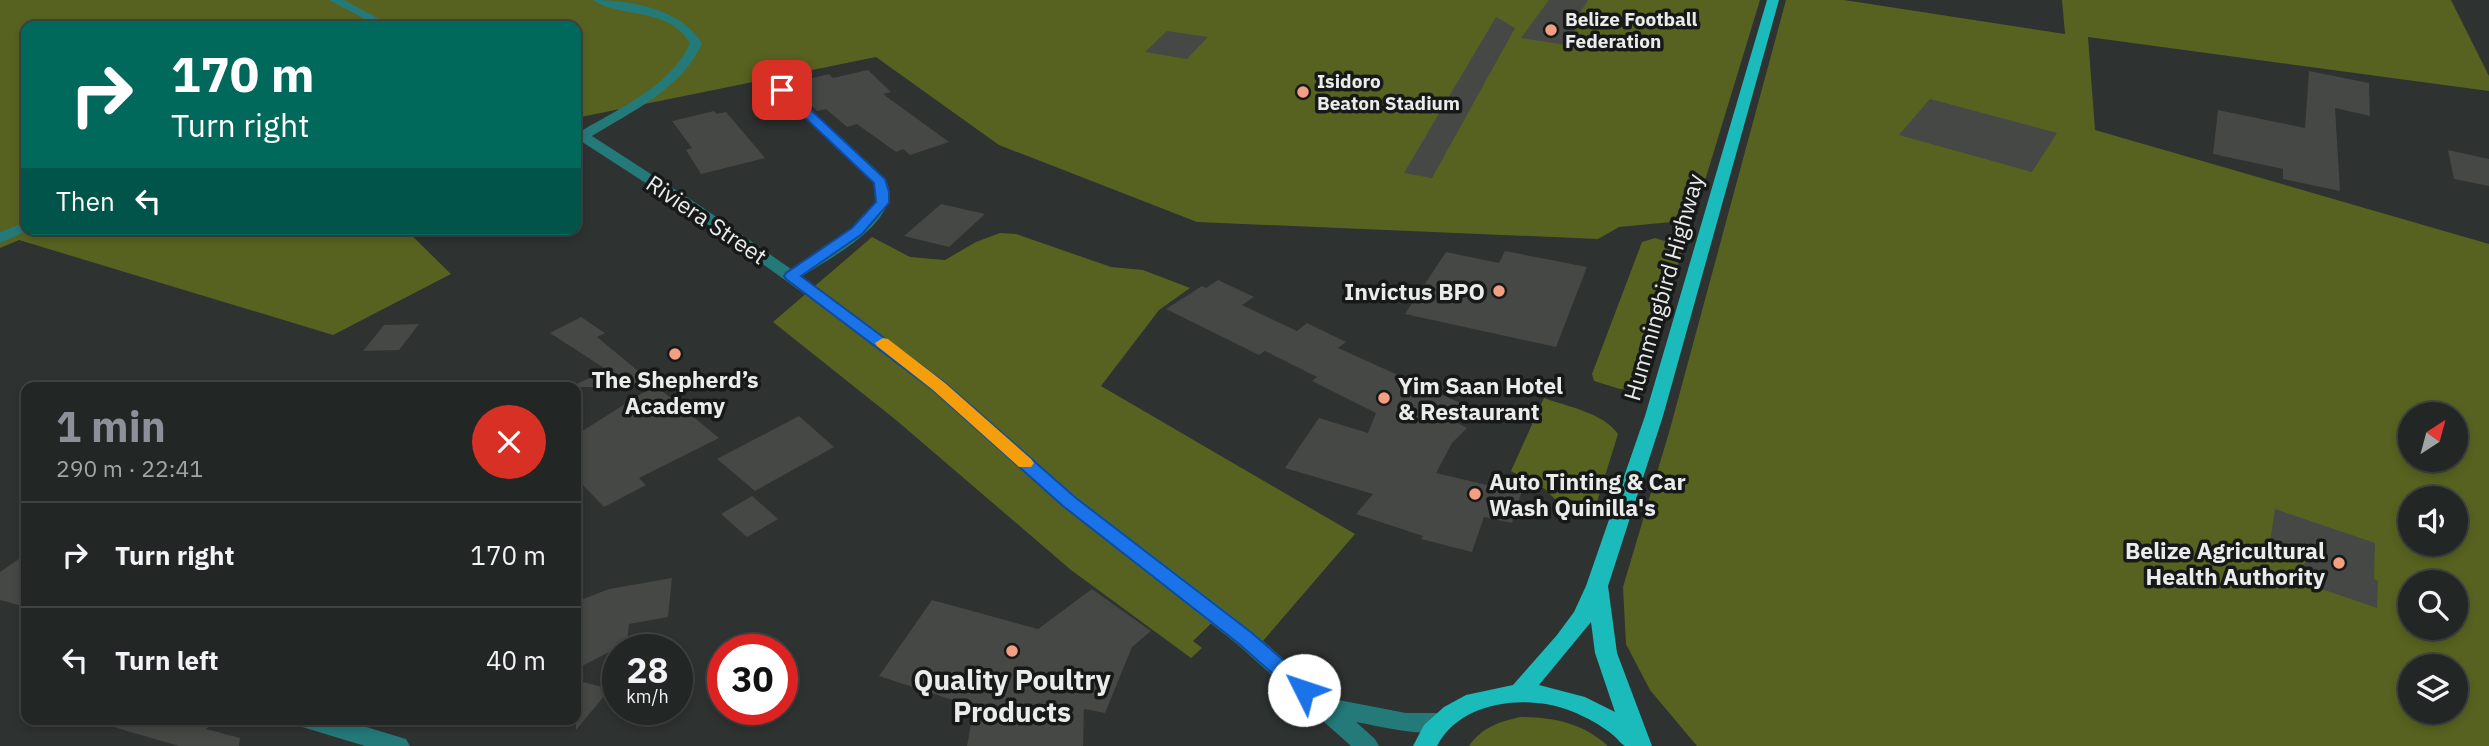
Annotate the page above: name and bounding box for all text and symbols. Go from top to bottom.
place label: Belize Football Federation [1565,7,1697,53]
marker: Belize Football Federation [1543,22,1559,38]
text: 170 m [171,42,315,105]
icon: right [56,49,147,140]
pin [752,60,812,120]
place label: Isidoro Beaton Stadium [1317,69,1460,115]
icon: arrive [763,71,801,109]
marker: Isidoro Beaton Stadium [1295,84,1311,100]
text: Turn right [171,104,309,146]
street label: Riviera Street [641,168,773,270]
street label: Hummingbird Highway [1616,170,1710,404]
icon: left [129,182,167,220]
text: Then [56,184,115,218]
place label: Invictus BPO [1344,276,1485,306]
marker: Invictus BPO [1491,283,1507,299]
marker: The Shepherd’s Academy [667,346,683,362]
place label: The Shepherd’s Academy [591,364,759,420]
place label: Yim Saan Hotel & Restaurant [1398,370,1563,426]
marker: Yim Saan Hotel & Restaurant [1376,390,1392,406]
text: 1 min [56,399,166,454]
north arrow [2398,402,2468,472]
map controls [2398,402,2468,724]
button: close [472,405,546,479]
text: 290 m · 22:41 [56,453,203,483]
place label: Auto Tinting & Car Wash Quinilla's [1489,466,1686,522]
marker: Auto Tinting & Car Wash Quinilla's [1467,486,1483,502]
button: sound [2398,486,2468,556]
place label: Belize Agricultural Health Authority [2125,535,2326,591]
icon: right [56,536,94,574]
text: Turn right [115,538,234,572]
text: 170 m [470,538,546,572]
marker: Belize Agricultural Health Authority [2331,555,2347,571]
button: search [2398,570,2468,640]
speed limit sign: 30 [707,634,798,725]
icon: left [56,641,94,679]
text: Turn left [115,643,218,677]
text: 40 m [486,643,546,677]
marker: Quality Poultry Products [1004,643,1020,659]
text: 28 [626,647,669,693]
position arrow [1267,653,1341,727]
button: layers [2398,654,2468,724]
place label: Quality Poultry Products [913,661,1111,730]
text: km/h [626,685,669,708]

